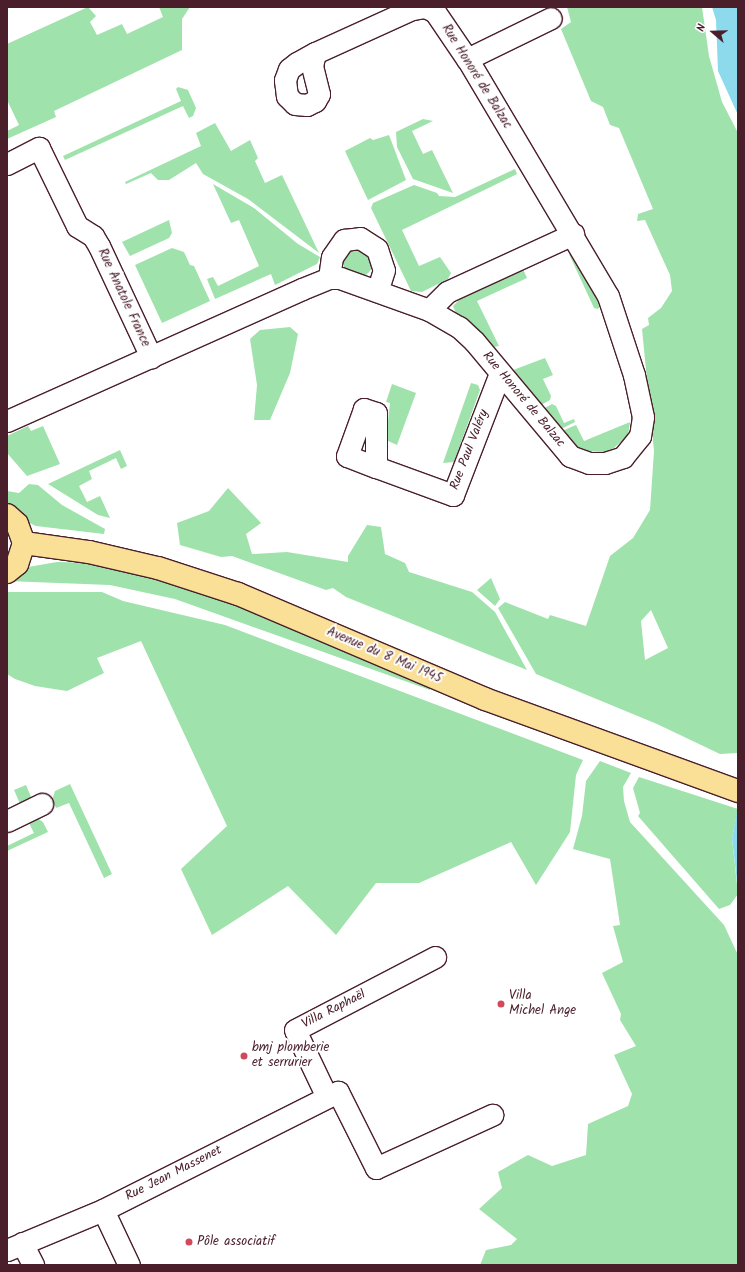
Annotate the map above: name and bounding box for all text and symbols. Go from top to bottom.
north arrow [693,12,733,52]
street label: Rue Honoré de Balzac [438,22,514,132]
text: N [692,22,711,34]
street label: Rue Anatole France [93,246,153,350]
street label: Rue Honoré de Balzac [478,349,568,451]
street label: Rue Paul Valéry [447,408,493,492]
street label: Avenue du 8 Mai 1945 [324,625,444,687]
street label: Villa Raphaël [299,987,369,1033]
place label: Villa Michel Ange [509,989,576,1020]
marker: Villa Michel Ange [496,999,506,1009]
place label: bmj plomberie et serrurier [252,1041,329,1072]
marker: bmj plomberie et serrurier [239,1051,249,1061]
street label: Rue Jean Massenet [123,1143,225,1205]
place label: Pôle associatif [197,1234,275,1250]
marker: Pôle associatif [184,1237,194,1247]

